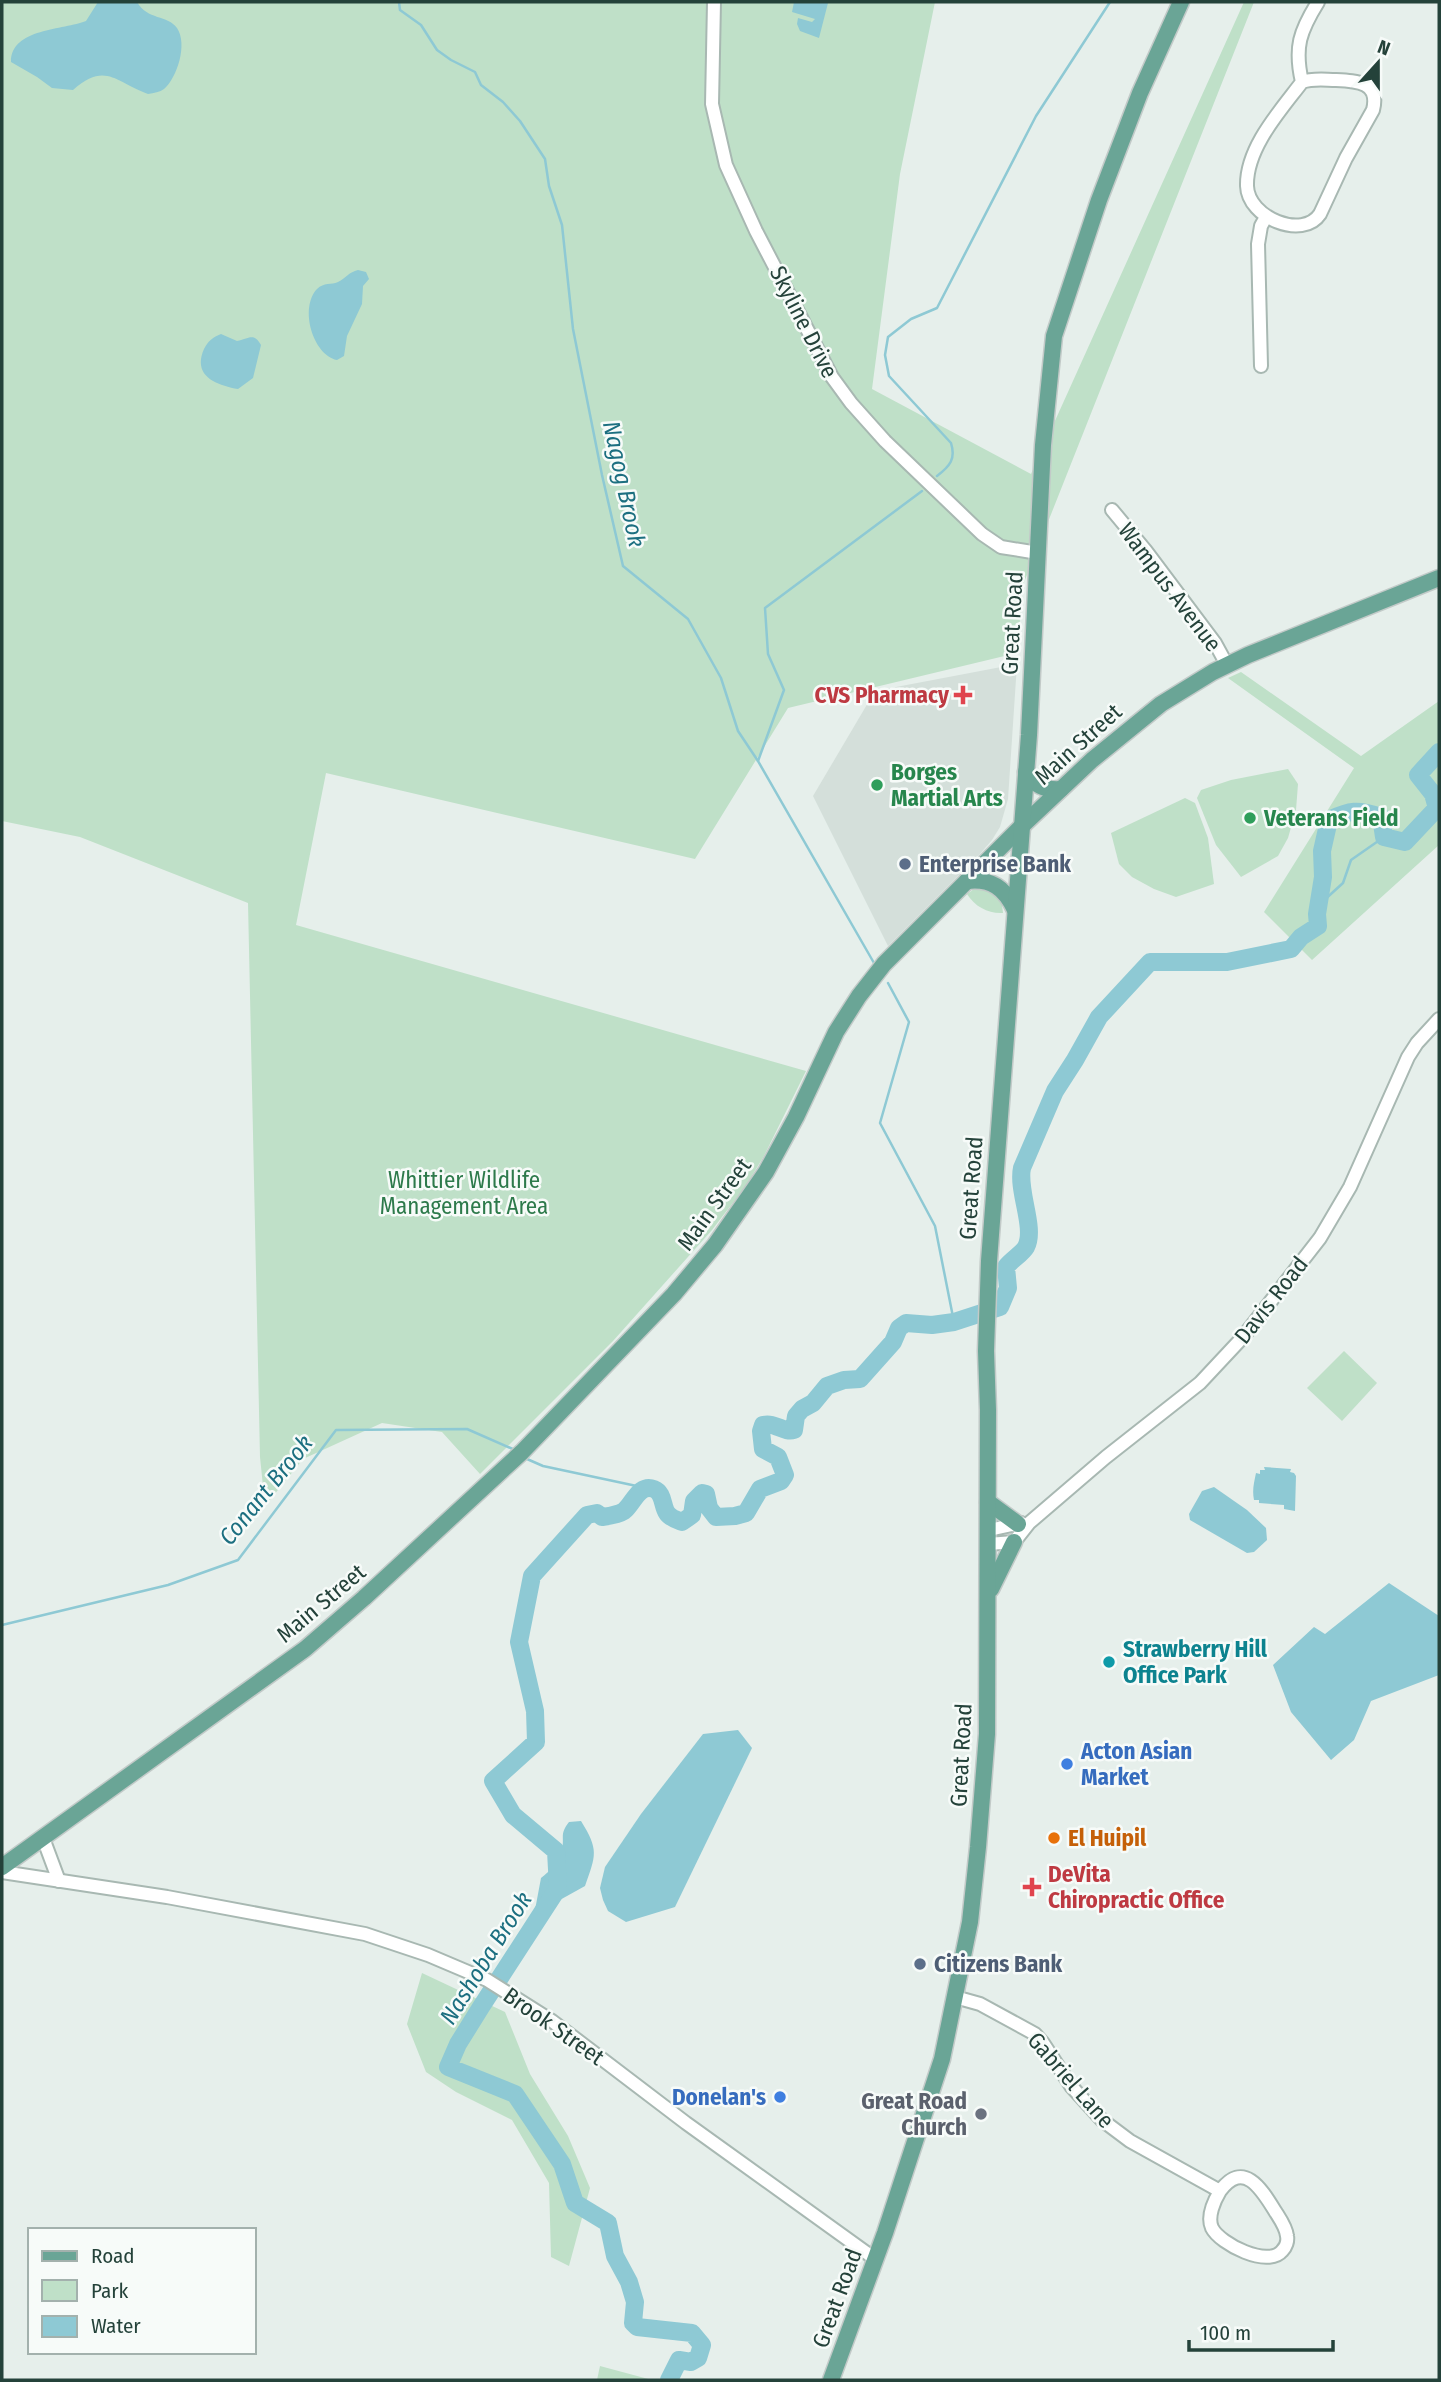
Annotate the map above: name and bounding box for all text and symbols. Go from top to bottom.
north arrow [1343,28,1413,98]
text: N [1374,35,1393,60]
street label: Skyline Drive [764,261,844,383]
water label: Nagog Brook [597,418,651,550]
street label: Wampus Avenue [1112,517,1228,657]
street label: Great Road [995,571,1029,675]
place label: CVS Pharmacy [815,681,950,709]
marker: CVS Pharmacy [955,687,971,703]
street label: Main Street [1029,697,1128,790]
place label: Borges Martial Arts [891,758,1003,812]
marker: Borges Martial Arts [869,777,885,793]
place label: Veterans Field [1263,804,1399,832]
marker: Veterans Field [1242,810,1258,826]
place label: Enterprise Bank [919,850,1071,878]
marker: Enterprise Bank [897,856,913,872]
street label: Great Road [953,1135,989,1241]
street label: Main Street [671,1152,757,1256]
park label: Whittier Wildlife Management Area [380,1166,548,1220]
street label: Davis Road [1228,1251,1314,1349]
water label: Conant Brook [213,1429,319,1550]
street label: Main Street [271,1557,372,1648]
place label: Strawberry Hill Office Park [1123,1635,1268,1689]
marker: Strawberry Hill Office Park [1101,1654,1117,1670]
street label: Great Road [944,1703,978,1807]
place label: Acton Asian Market [1080,1737,1192,1791]
marker: Acton Asian Market [1059,1756,1075,1772]
place label: El Huipil [1068,1824,1147,1852]
marker: El Huipil [1046,1830,1062,1846]
place label: DeVita Chiropractic Office [1048,1860,1225,1914]
marker: DeVita Chiropractic Office [1022,1877,1042,1897]
water label: Nashoba Brook [434,1887,538,2029]
place label: Citizens Bank [934,1950,1062,1978]
marker: Citizens Bank [912,1956,928,1972]
street label: Brook Street [498,1981,610,2071]
street label: Gabriel Lane [1022,2026,1120,2134]
place label: Donelan's [672,2083,766,2111]
place label: Great Road Church [861,2087,967,2141]
marker: Donelan's [772,2089,788,2105]
marker: Great Road Church [973,2106,989,2122]
legend [28,2228,256,2354]
text: Road [91,2243,135,2269]
street label: Great Road [806,2245,868,2351]
text: Park [91,2278,129,2304]
scale bar [1189,2308,1332,2352]
text: Water [91,2313,141,2339]
text: 100 m [1200,2320,1251,2346]

